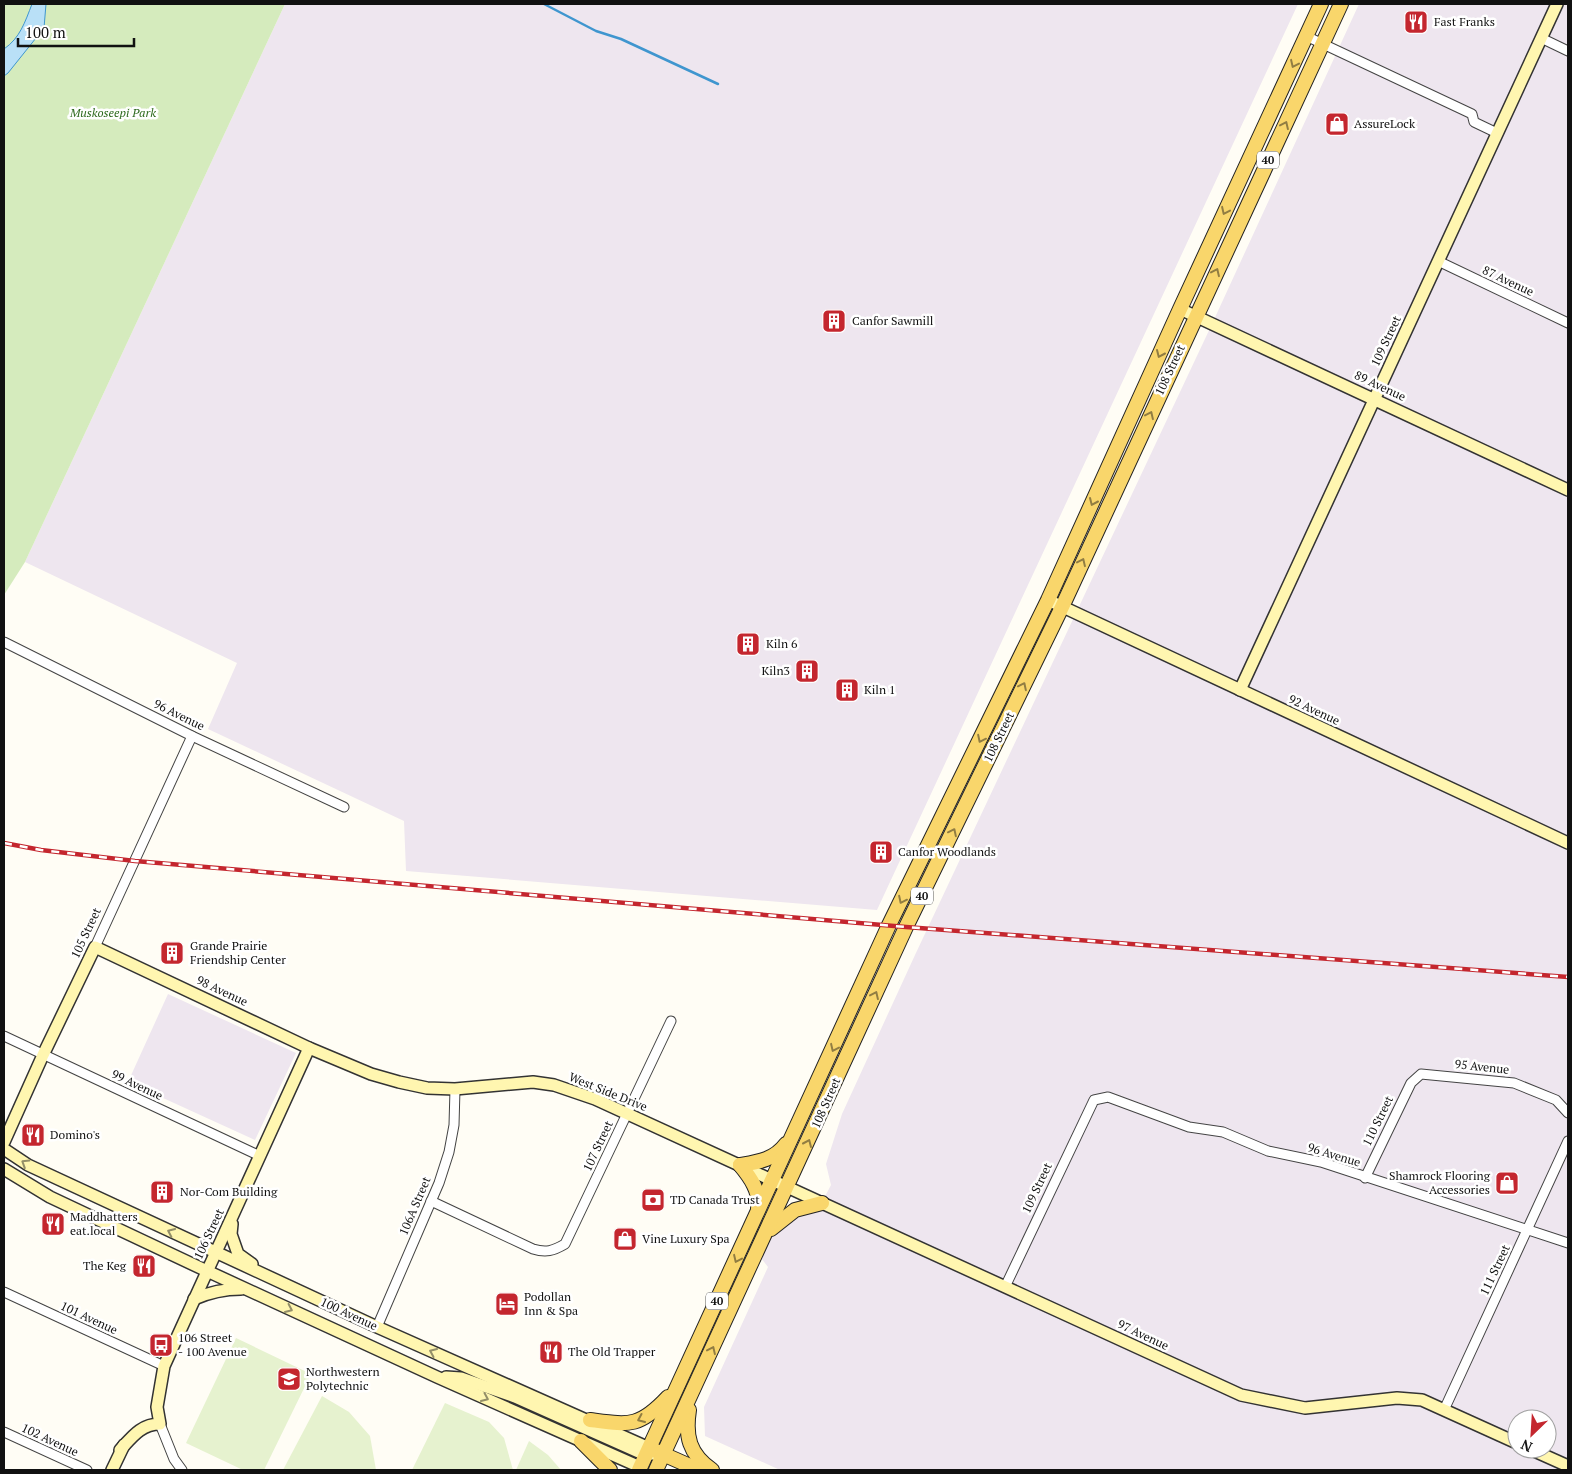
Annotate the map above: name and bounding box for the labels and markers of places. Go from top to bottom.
restaurant icon: Fast Franks [1403,9,1429,35]
place label: Fast Franks [1434,14,1495,29]
shop icon: AssureLock [1324,111,1350,137]
place label: AssureLock [1354,116,1416,131]
building icon: Canfor Sawmill [821,308,847,334]
place label: Canfor Sawmill [852,313,934,328]
building icon: Kiln 6 [735,631,761,657]
place label: Kiln 6 [766,636,798,651]
building icon: Kiln3 [794,658,820,684]
place label: Kiln3 [761,663,790,678]
building icon: Kiln 1 [834,677,860,703]
place label: Kiln 1 [864,682,895,697]
building icon: Canfor Woodlands [868,839,894,865]
place label: Canfor Woodlands [898,844,996,859]
place label: Grande Prairie Friendship Center [190,938,286,967]
building icon: Grande Prairie Friendship Center [159,940,185,966]
restaurant icon: Domino's [20,1122,46,1148]
place label: Domino's [50,1127,100,1142]
place label: Shamrock Flooring Accessories [1389,1168,1491,1197]
shop icon: Shamrock Flooring Accessories [1494,1170,1520,1196]
building icon: Nor-Com Building [149,1179,175,1205]
place label: Nor-Com Building [180,1184,278,1199]
bank icon: TD Canada Trust [640,1187,666,1213]
place label: TD Canada Trust [670,1192,760,1207]
place label: Maddhatters eat.local [70,1209,138,1238]
restaurant icon: Maddhatters eat.local [40,1211,66,1237]
shop icon: Vine Luxury Spa [612,1226,638,1252]
place label: Vine Luxury Spa [642,1231,730,1246]
restaurant icon: The Keg [131,1253,157,1279]
place label: The Keg [83,1258,127,1273]
place label: Podollan Inn & Spa [524,1289,578,1318]
hotel icon: Podollan Inn & Spa [494,1291,520,1317]
place label: 106 Street - 100 Avenue [178,1330,247,1359]
bus stop icon: 106 Street - 100 Avenue [148,1332,174,1358]
restaurant icon: The Old Trapper [538,1339,564,1365]
place label: The Old Trapper [568,1344,656,1359]
place label: Northwestern Polytechnic [306,1364,380,1393]
school or university icon: Northwestern Polytechnic [276,1366,302,1392]

